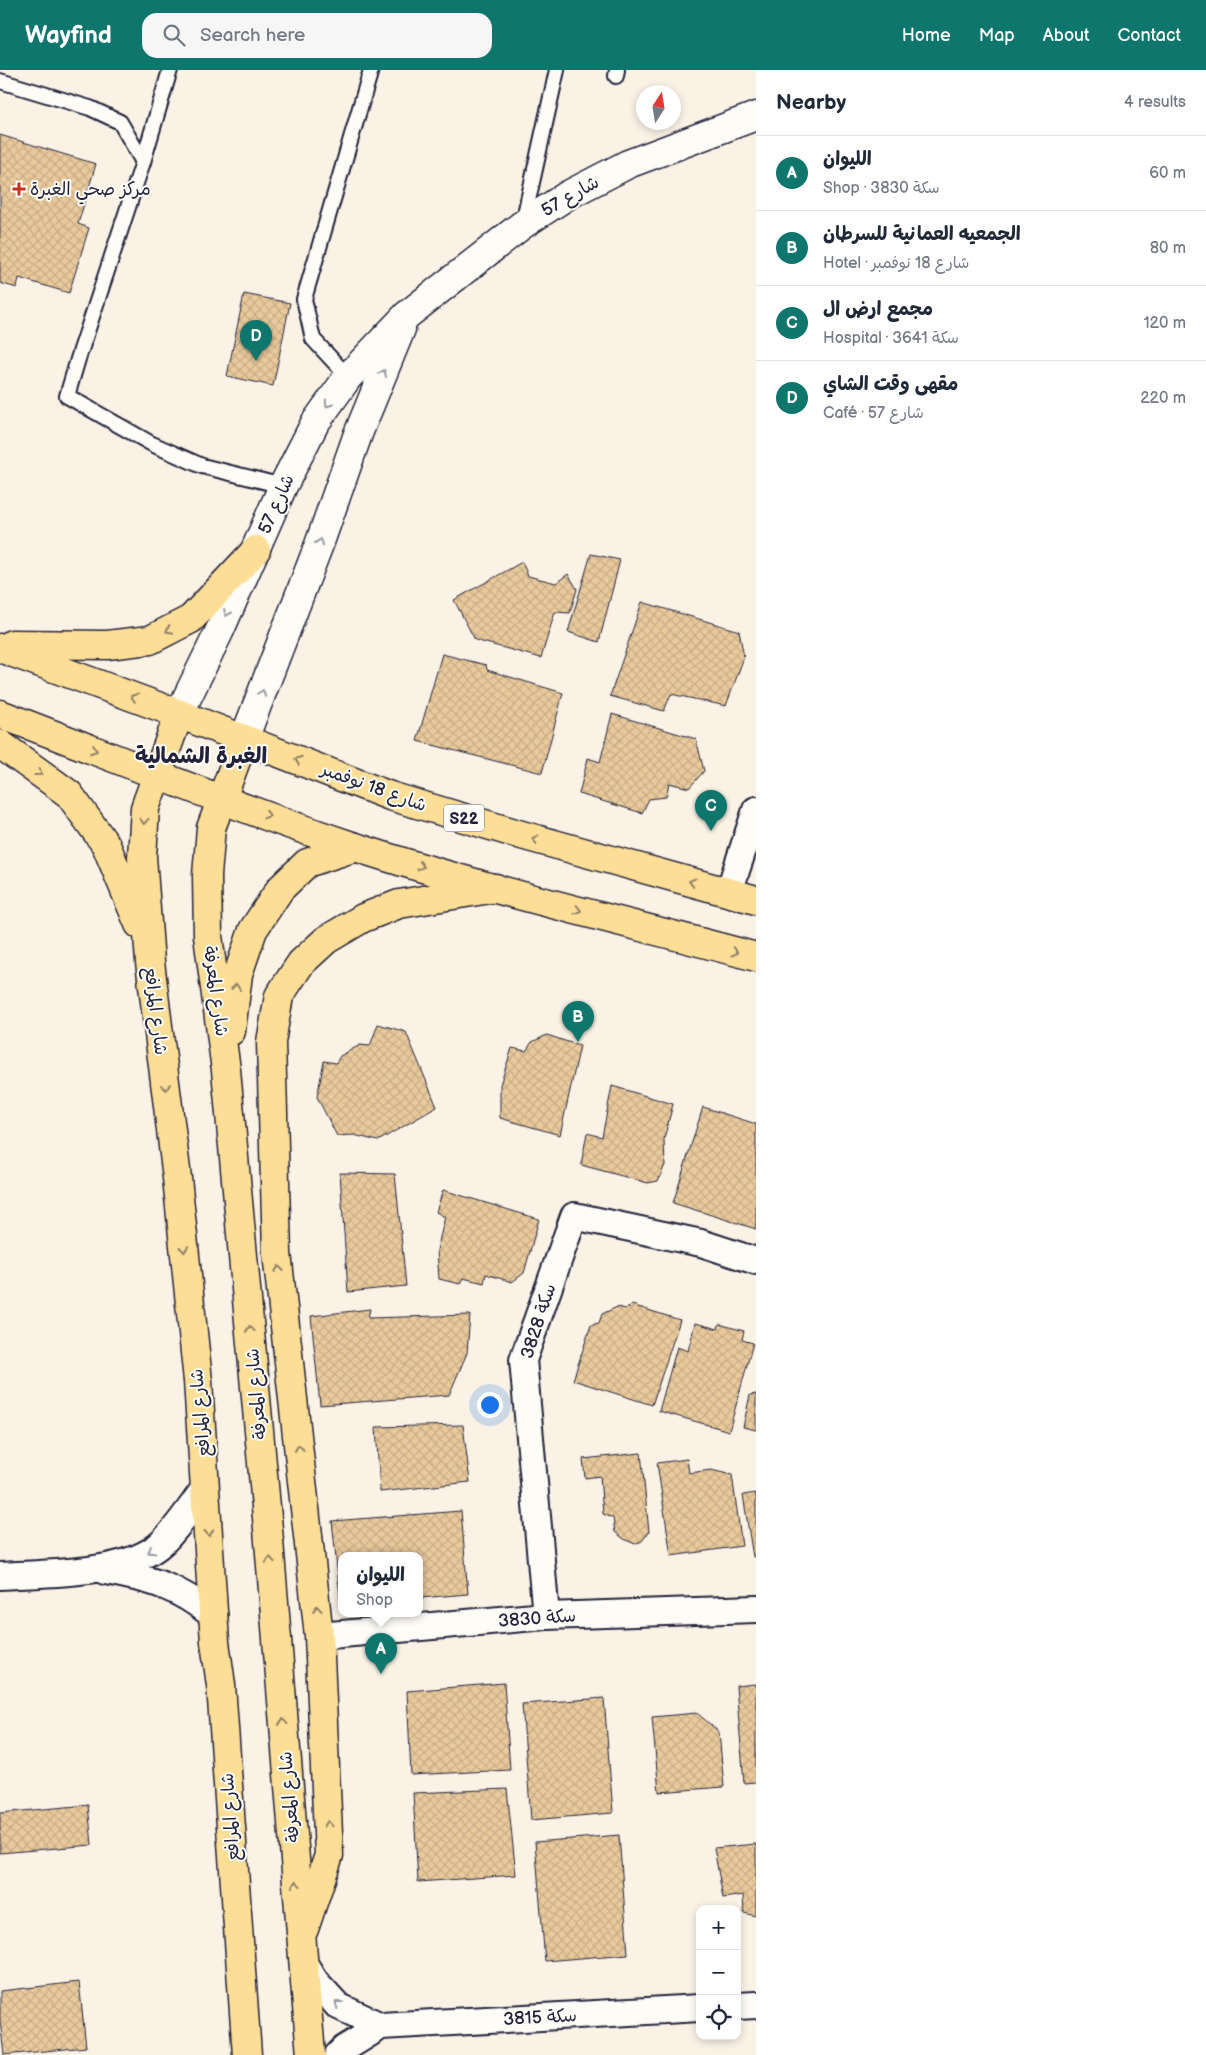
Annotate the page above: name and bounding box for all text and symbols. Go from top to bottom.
search box [142,13,492,58]
text: Wayfind [25,21,112,50]
icon: search [160,21,188,49]
text: Search here [200,24,305,47]
text: Home [902,25,951,46]
text: Map [979,25,1015,46]
text: About [1043,25,1090,46]
text: Contact [1118,25,1181,46]
north arrow [636,85,681,130]
text: Nearby [776,90,846,115]
text: 4 results [1124,93,1186,112]
text: الليوان [823,148,872,171]
text: A [787,164,797,183]
text: 60 m [1149,164,1186,183]
street label: شارع 57 [538,172,603,222]
place label: مركز صحي الغبرة [30,179,151,205]
text: Shop · سكة 3830 [823,179,940,198]
marker: مركز صحي الغبرة [12,182,26,196]
text: الجمعيه العمانية للسرطان [823,223,1021,246]
text: B [786,239,798,258]
text: 80 m [1150,239,1186,258]
text: Hotel · شارع 18 نوفمبر [823,254,970,273]
text: مجمع ارض ال [823,298,933,321]
text: C [786,314,798,333]
text: 120 m [1143,314,1186,333]
pin: D [240,320,272,361]
text: Hospital · سكة 3641 [823,329,959,348]
one-way arrow [377,369,387,378]
text: مقهى وقت الشاي [823,373,958,396]
text: D [786,389,798,408]
text: 220 m [1140,389,1186,408]
one-way arrow [326,398,334,407]
text: Café · شارع 57 [823,404,924,423]
street label: شارع 57 [254,471,300,538]
one-way arrow [314,538,324,546]
one-way arrow [223,608,234,617]
one-way arrow [165,624,174,634]
one-way arrow [255,689,266,698]
one-way arrow [130,693,138,703]
district label: الغبرة الشمالية [135,743,267,770]
one-way arrow [90,744,98,754]
one-way arrow [295,756,303,766]
street label: شارع 18 نوفمبر [316,758,429,817]
one-way arrow [33,767,43,776]
pin: C [695,790,727,831]
road number: S22 [444,804,484,831]
one-way arrow [262,810,271,820]
one-way arrow [139,818,150,826]
one-way arrow [532,835,540,845]
one-way arrow [416,861,425,871]
one-way arrow [688,877,697,888]
one-way arrow [573,904,582,915]
street label: شارع المعرفة [198,944,232,1038]
one-way arrow [730,946,738,956]
street label: شارع المرافع [138,966,171,1056]
one-way arrow [230,982,241,990]
pin: B [562,1001,594,1042]
one-way arrow [160,1084,171,1092]
one-way arrow [179,1245,190,1253]
one-way arrow [274,1264,285,1272]
street label: سكة 3828 [517,1281,560,1361]
one-way arrow [244,1325,255,1333]
street label: شارع المعرفة [242,1347,272,1440]
street label: شارع المرافع [186,1368,217,1458]
your location [477,1392,503,1418]
one-way arrow [293,1443,304,1451]
one-way arrow [203,1529,214,1537]
one-way arrow [147,1544,156,1554]
popup [338,1552,423,1617]
one-way arrow [265,1556,276,1564]
text: الليوان [356,1564,405,1587]
text: Shop [356,1591,393,1610]
one-way arrow [311,1605,322,1613]
street label: سكة 3830 [497,1605,577,1632]
pin: A [365,1633,397,1674]
one-way arrow [277,1718,288,1726]
street label: شارع المعرفة [275,1750,305,1843]
street label: شارع المرافع [217,1772,246,1862]
one-way arrow [323,1820,333,1828]
one-way arrow [291,1880,302,1888]
map controls [696,1905,741,2040]
button: + [696,1905,741,1950]
button: − [696,1950,741,1995]
button: locate [696,1995,741,2040]
one-way arrow [335,2002,344,2010]
street label: سكة 3815 [503,2005,577,2030]

